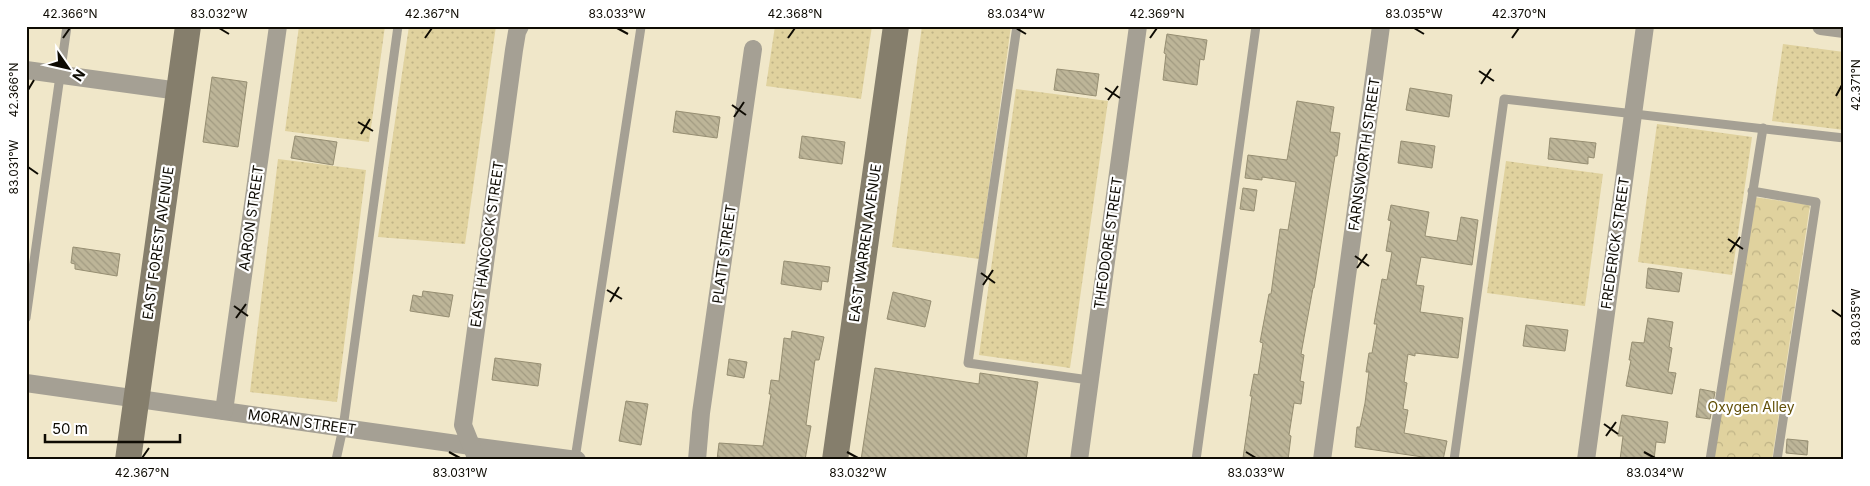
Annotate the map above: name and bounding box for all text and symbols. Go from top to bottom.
text: 42.366°N [42,6,98,21]
text: 83.032°W [190,6,248,21]
text: 42.367°N [405,6,459,21]
text: 83.033°W [588,6,646,21]
text: 42.368°N [768,6,822,21]
text: 83.034°W [987,6,1045,21]
text: 42.369°N [1129,6,1185,21]
text: 83.035°W [1385,6,1443,21]
text: 42.370°N [1492,6,1546,21]
north arrow [42,42,92,92]
text: 42.371°N [1848,59,1863,111]
text: 42.366°N [6,62,21,118]
text: N [69,66,89,85]
street label: FARNSWORTH STREET [1344,76,1383,232]
text: 83.031°W [6,139,21,194]
street label: EAST HANCOCK STREET [466,160,507,328]
street label: EAST WARREN AVENUE [845,163,884,323]
street label: AARON STREET [235,164,266,272]
street label: EAST FOREST AVENUE [138,165,177,321]
street label: THEODORE STREET [1090,176,1125,310]
street label: FREDERICK STREET [1597,176,1632,310]
street label: PLATT STREET [708,203,739,305]
text: 83.035°W [1848,288,1863,346]
park label: Oxygen Alley [1707,398,1795,415]
street label: MORAN STREET [247,405,357,438]
scale bar [45,411,180,443]
text: 50 m [52,419,88,438]
text: 42.367°N [115,465,169,480]
text: 83.031°W [433,465,488,480]
text: 83.032°W [829,465,887,480]
text: 83.033°W [1227,465,1285,480]
text: 83.034°W [1626,465,1684,480]

